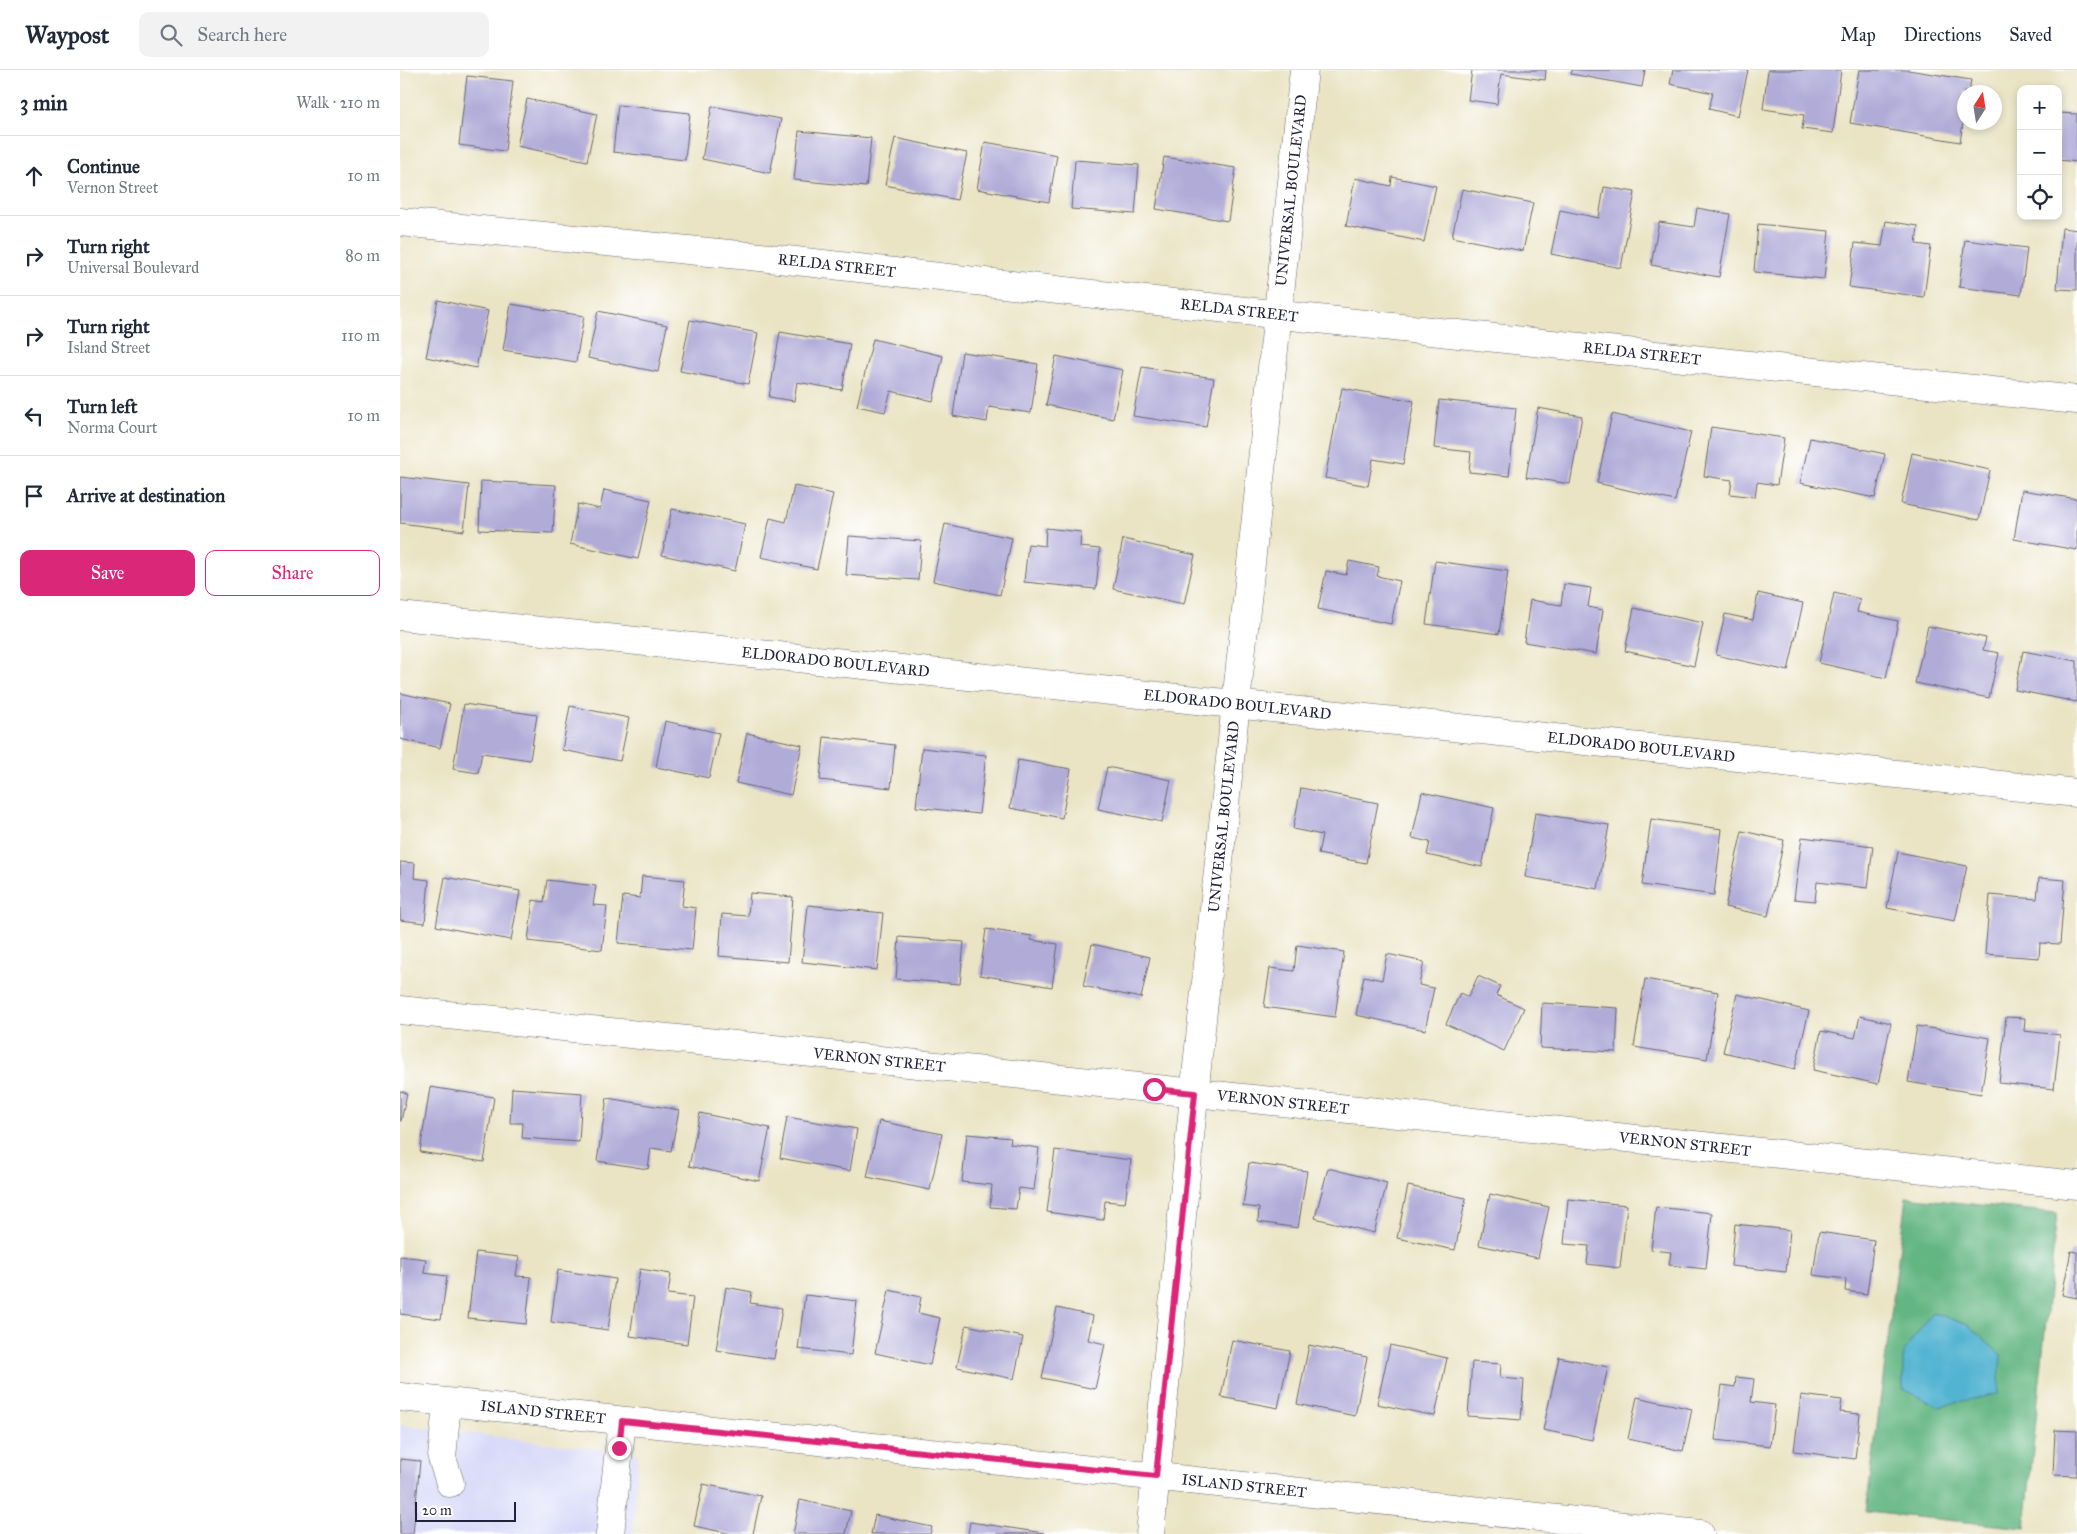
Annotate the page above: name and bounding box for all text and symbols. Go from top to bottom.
search box [139,12,489,57]
text: Waypost [25,20,109,50]
icon: search [157,21,185,49]
text: Search here [197,23,287,46]
text: Map [1840,24,1876,46]
text: Directions [1904,24,1981,46]
text: Saved [2009,24,2052,46]
north arrow [1957,85,2002,130]
map controls [2017,85,2062,220]
button: + [2017,85,2062,130]
text: 3 min [20,90,68,116]
text: Walk · 210 m [296,93,380,112]
street label: UNIVERSAL BOULEVARD [1272,94,1310,287]
button: − [2017,130,2062,175]
text: Continue [67,155,140,178]
icon: ahead [20,162,48,190]
text: 10 m [348,166,380,185]
button: locate [2017,175,2062,220]
text: Vernon Street [67,178,158,197]
text: Turn right [67,235,150,258]
icon: right [20,242,48,270]
text: 80 m [345,246,380,265]
street label: RELDA STREET [777,250,897,281]
text: Universal Boulevard [67,258,199,277]
street label: RELDA STREET [1179,295,1299,326]
text: Turn right [67,315,150,338]
icon: right [20,322,48,350]
text: 110 m [341,326,380,345]
text: Island Street [67,338,151,357]
street label: RELDA STREET [1582,338,1702,369]
text: Turn left [67,395,137,418]
icon: left [20,402,48,430]
text: 10 m [348,406,380,425]
text: Norma Court [67,418,157,437]
icon: arrive [20,482,48,510]
text: Arrive at destination [67,484,225,507]
button: Save [20,550,195,596]
button: Share [205,550,380,596]
street label: ELDORADO BOULEVARD [741,643,931,681]
street label: ELDORADO BOULEVARD [1142,686,1332,723]
street label: UNIVERSAL BOULEVARD [1205,720,1243,914]
street label: ELDORADO BOULEVARD [1546,728,1736,766]
street label: VERNON STREET [811,1044,946,1076]
route start [1143,1078,1166,1101]
street label: VERNON STREET [1215,1086,1350,1118]
street label: VERNON STREET [1617,1128,1752,1160]
street label: ISLAND STREET [480,1397,607,1428]
route end [608,1437,631,1460]
street label: ISLAND STREET [1181,1470,1308,1502]
scale bar [415,1499,516,1522]
text: 20 m [422,1502,452,1519]

